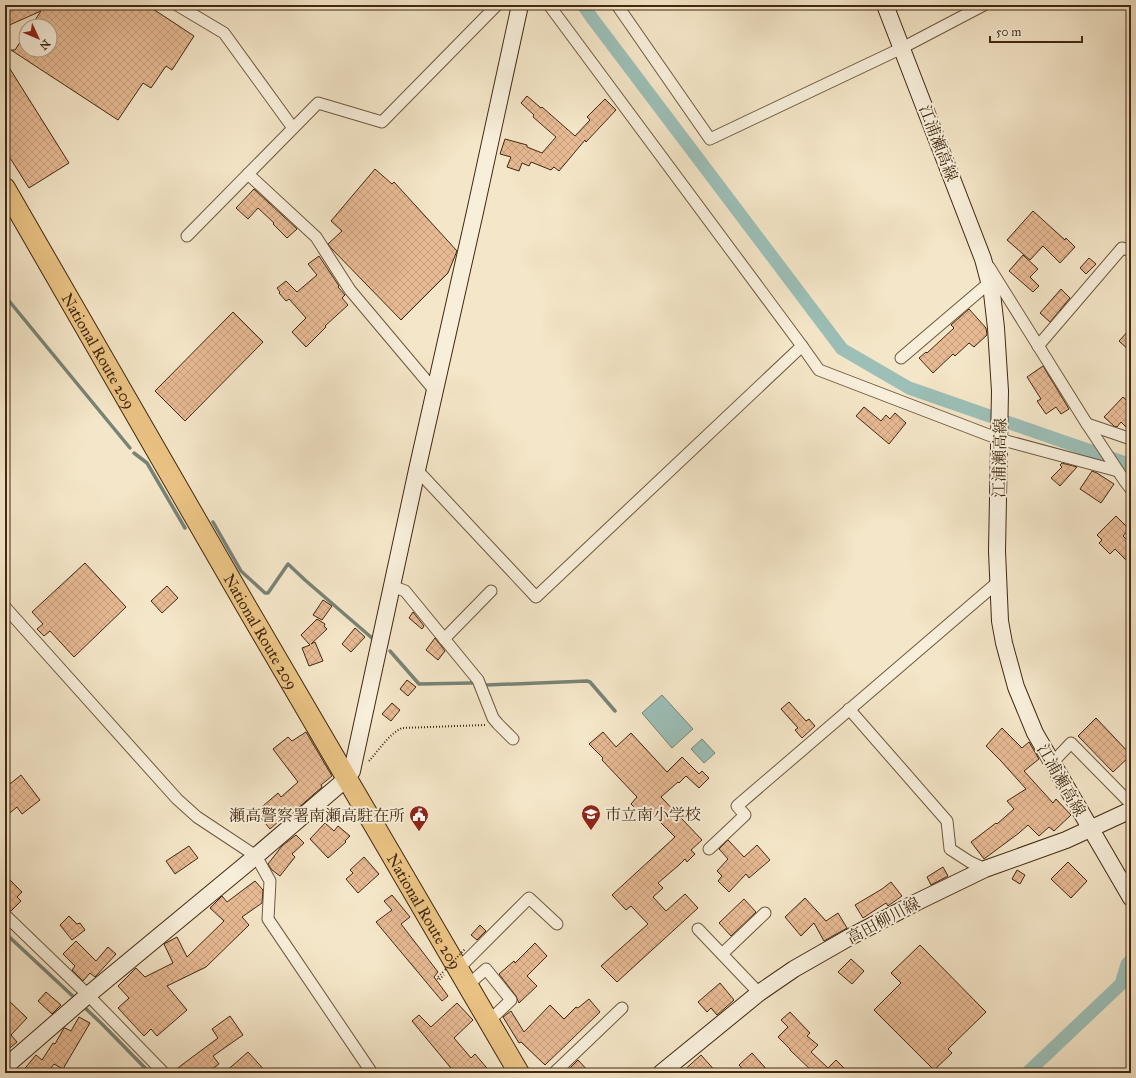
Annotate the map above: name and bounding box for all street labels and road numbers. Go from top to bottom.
street label: 江浦瀬高線 [915,102,962,184]
street label: National Route 209 [58,290,139,413]
street label: 江浦瀬高線 [989,418,1010,498]
street label: National Route 209 [219,570,302,693]
street label: 江浦瀬高線 [1033,741,1090,820]
street label: National Route 209 [383,850,465,973]
street label: 高田柳川線 [843,893,923,948]

